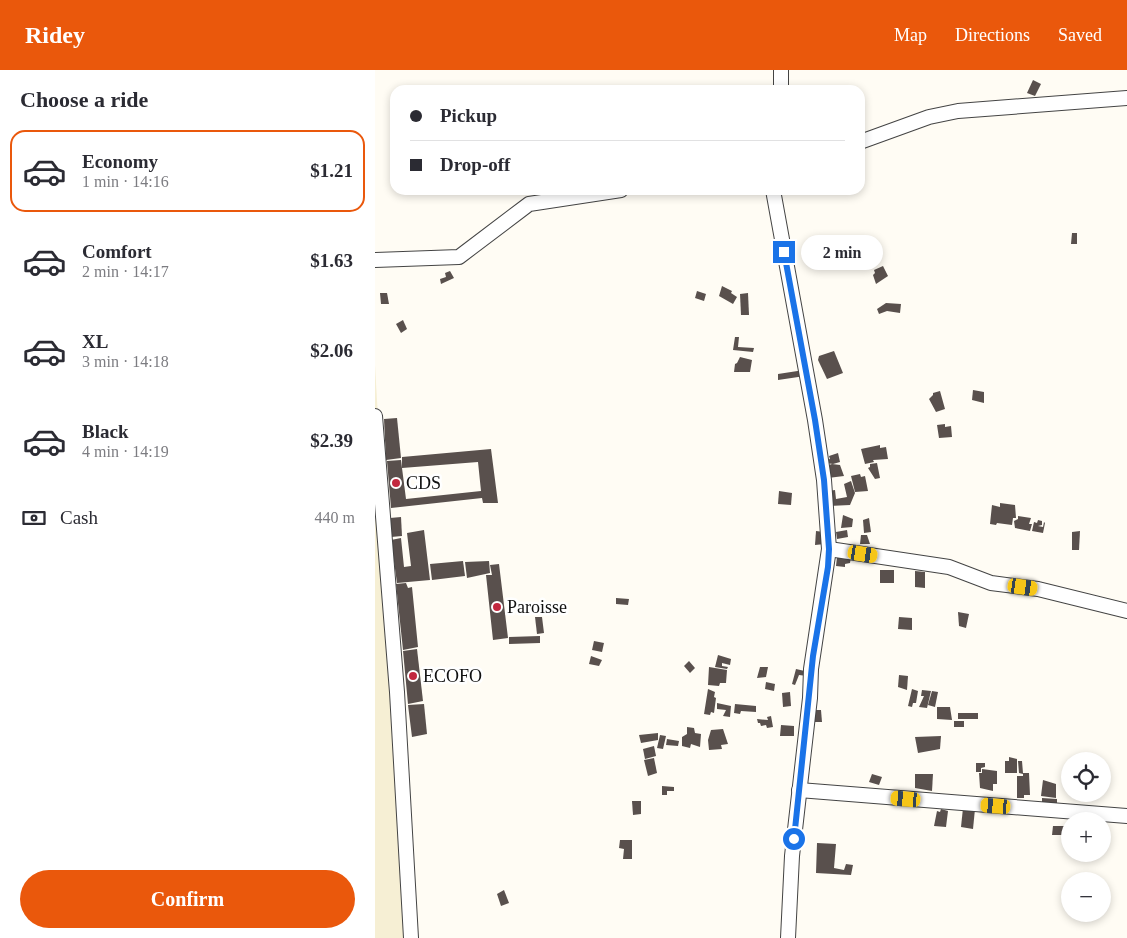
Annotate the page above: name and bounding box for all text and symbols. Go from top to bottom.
text: Ridey [25,22,85,48]
text: Map [894,25,927,45]
text: Directions [955,25,1030,45]
text: Saved [1058,25,1102,45]
text: Choose a ride [20,87,148,112]
text: Pickup [440,105,497,126]
icon: car [22,149,67,194]
text: Economy [82,151,158,172]
text: Drop-off [440,154,510,175]
text: $1.21 [310,160,353,181]
text: 1 min · 14:16 [82,173,169,190]
callout: 2 min [801,234,884,270]
icon: car [22,239,67,284]
text: Comfort [82,241,152,262]
route end [773,241,795,263]
text: 2 min [823,244,861,261]
text: $1.63 [310,250,353,271]
text: 2 min · 14:17 [82,263,169,280]
icon: car [22,329,67,374]
text: XL [82,331,108,352]
text: $2.06 [310,340,353,361]
text: 3 min · 14:18 [82,353,169,370]
icon: car [22,419,67,464]
text: Black [82,421,128,442]
text: $2.39 [310,430,353,451]
text: 4 min · 14:19 [82,443,169,460]
place label: CDS [406,473,441,493]
marker: CDS [390,477,402,489]
icon: cash [20,504,48,532]
text: Cash [60,507,98,528]
text: 440 m [315,509,355,526]
car [847,544,878,564]
car [1007,577,1038,597]
place label: Paroisse [507,597,567,617]
marker: Paroisse [491,601,503,613]
place label: ECOFO [423,666,482,686]
marker: ECOFO [407,670,419,682]
map controls [1061,752,1111,922]
button: locate [1061,752,1111,802]
car [890,790,921,808]
car [980,797,1011,815]
button: + [1061,812,1111,862]
route start [783,828,805,850]
button: Confirm [20,870,355,928]
button: − [1061,872,1111,922]

